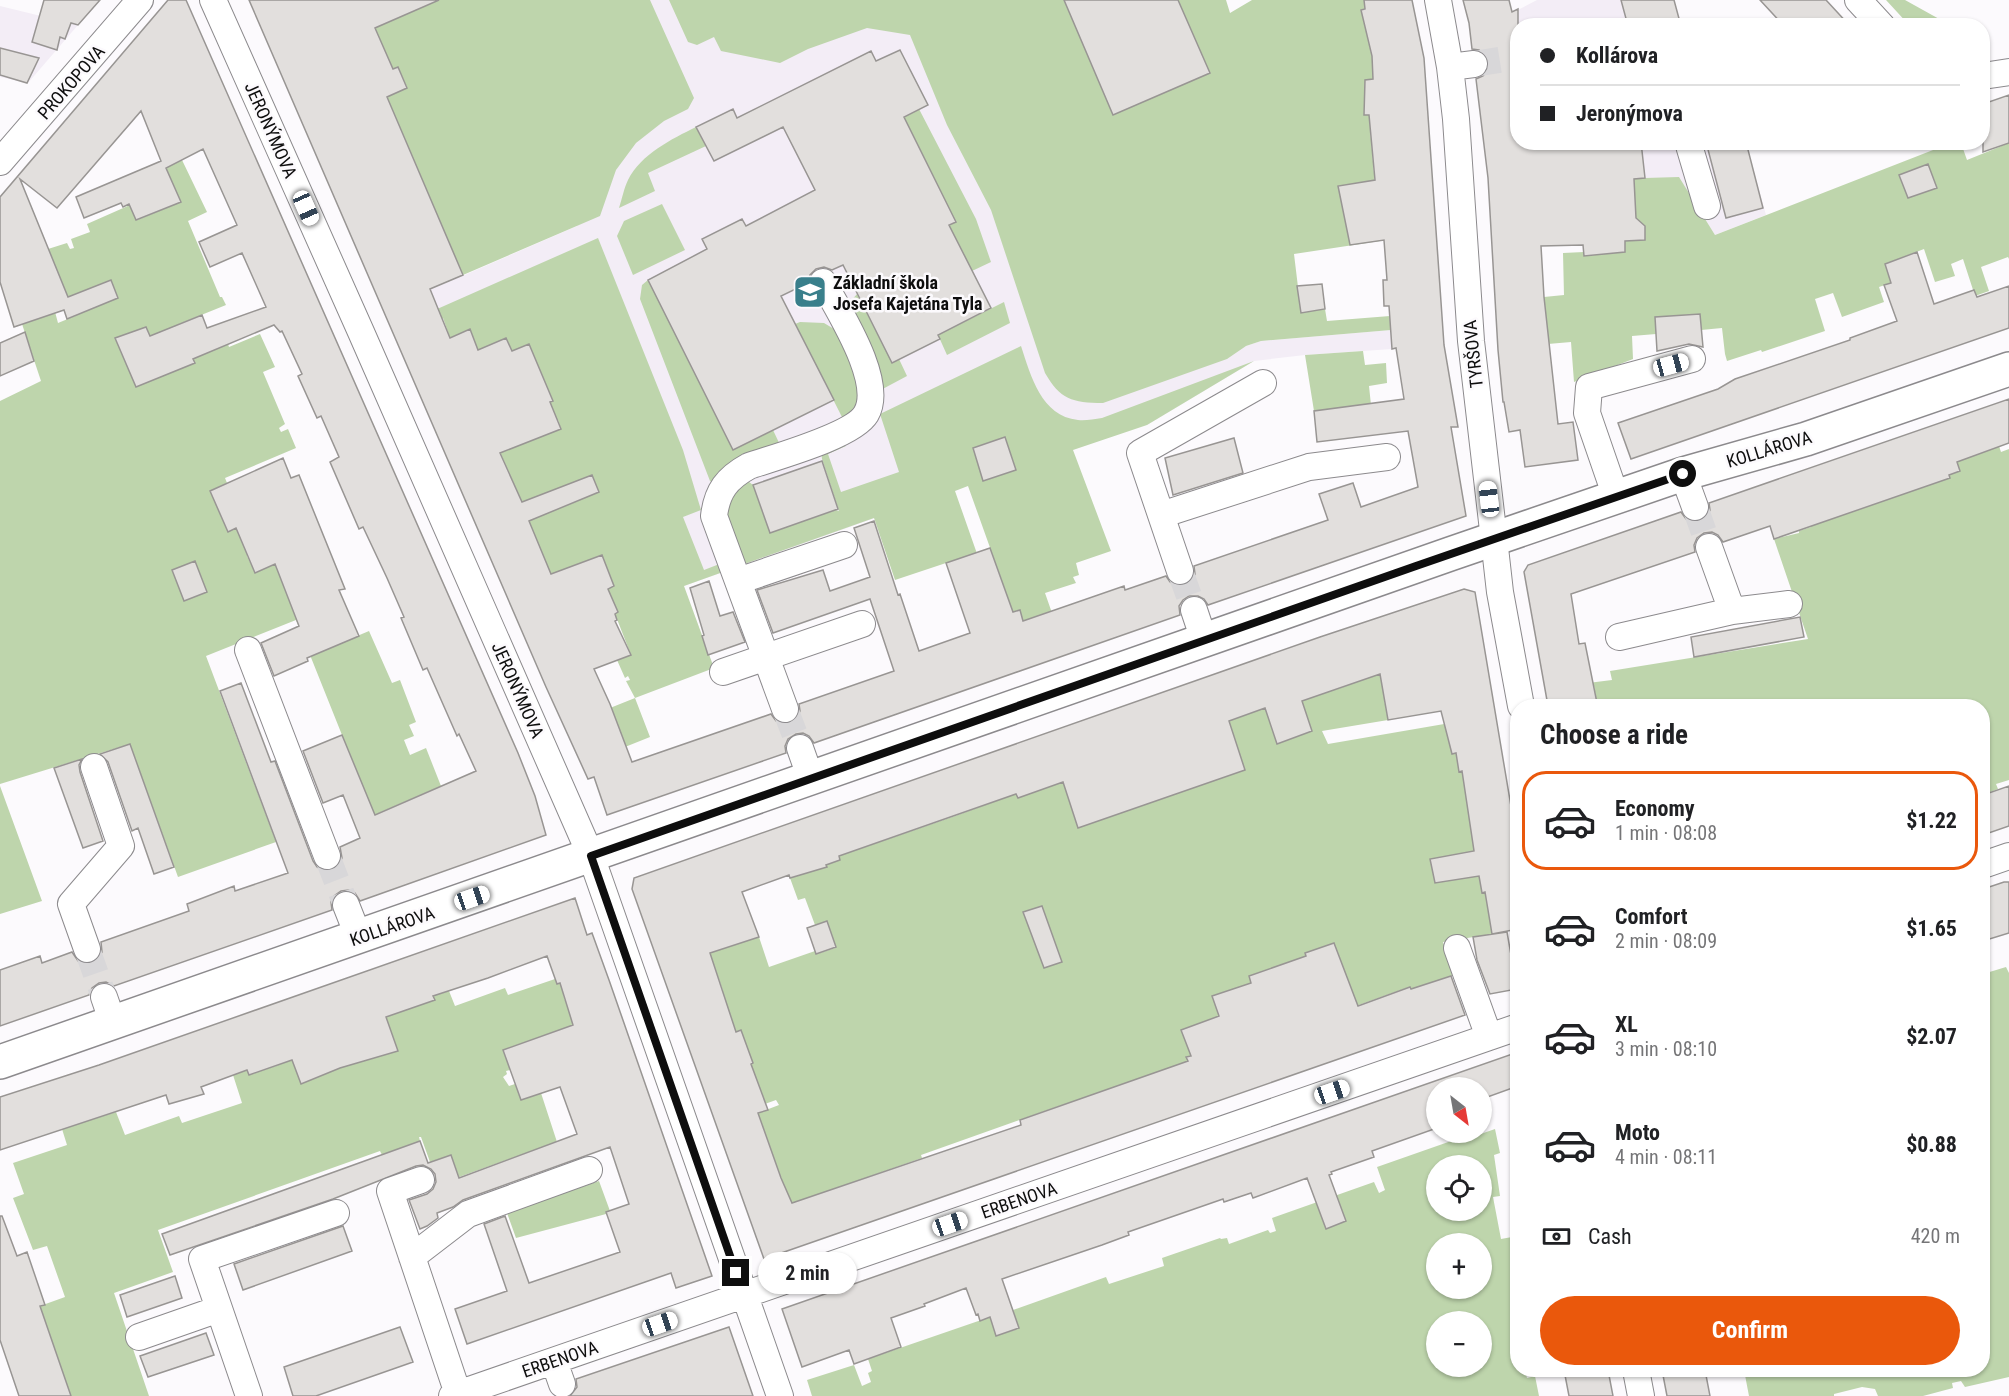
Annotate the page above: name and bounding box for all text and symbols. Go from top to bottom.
street label: PROKOPOVA [33,40,109,123]
text: Kollárova [1576,43,1658,68]
street label: JERONÝMOVA [241,79,302,182]
text: Jeronýmova [1576,101,1683,126]
car [290,188,322,228]
place label: Základní škola Josefa Kajetána Tyla [833,272,983,314]
school or university icon: Základní škola Josefa Kajetána Tyla [792,274,828,310]
street label: TYRŠOVA [1459,318,1487,389]
car [1651,352,1691,378]
street label: KOLLÁROVA [1724,426,1815,472]
route start [1669,460,1696,487]
car [1478,480,1500,518]
street label: JERONÝMOVA [488,639,549,742]
text: Choose a ride [1540,719,1688,751]
icon: car [1543,794,1597,848]
text: Economy [1615,796,1695,821]
text: $1.22 [1906,808,1957,833]
text: 1 min · 08:08 [1615,821,1717,845]
car [452,884,492,912]
street label: KOLLÁROVA [347,902,438,950]
icon: car [1543,902,1597,956]
text: Comfort [1615,904,1688,929]
text: $1.65 [1906,916,1957,941]
text: 2 min · 08:09 [1615,929,1717,953]
icon: car [1543,1010,1597,1064]
text: XL [1615,1012,1638,1037]
text: $2.07 [1906,1024,1957,1049]
text: 3 min · 08:10 [1615,1037,1717,1061]
north arrow [1426,1077,1492,1143]
map controls [1426,1077,1492,1377]
car [1312,1078,1352,1106]
icon: car [1543,1118,1597,1172]
text: Moto [1615,1120,1660,1145]
text: $0.88 [1906,1132,1957,1157]
text: 4 min · 08:11 [1615,1145,1717,1169]
button: locate [1426,1155,1492,1221]
street label: ERBENOVA [978,1177,1060,1223]
car [930,1210,970,1238]
icon: cash [1540,1220,1573,1253]
text: Cash [1588,1224,1632,1249]
text: 420 m [1911,1224,1960,1248]
button: + [1426,1233,1492,1299]
callout: 2 min [757,1252,856,1294]
route end [722,1259,749,1286]
text: 2 min [785,1261,830,1285]
button: Confirm [1540,1296,1960,1365]
car [640,1310,680,1338]
button: − [1426,1311,1492,1377]
street label: ERBENOVA [519,1336,601,1382]

